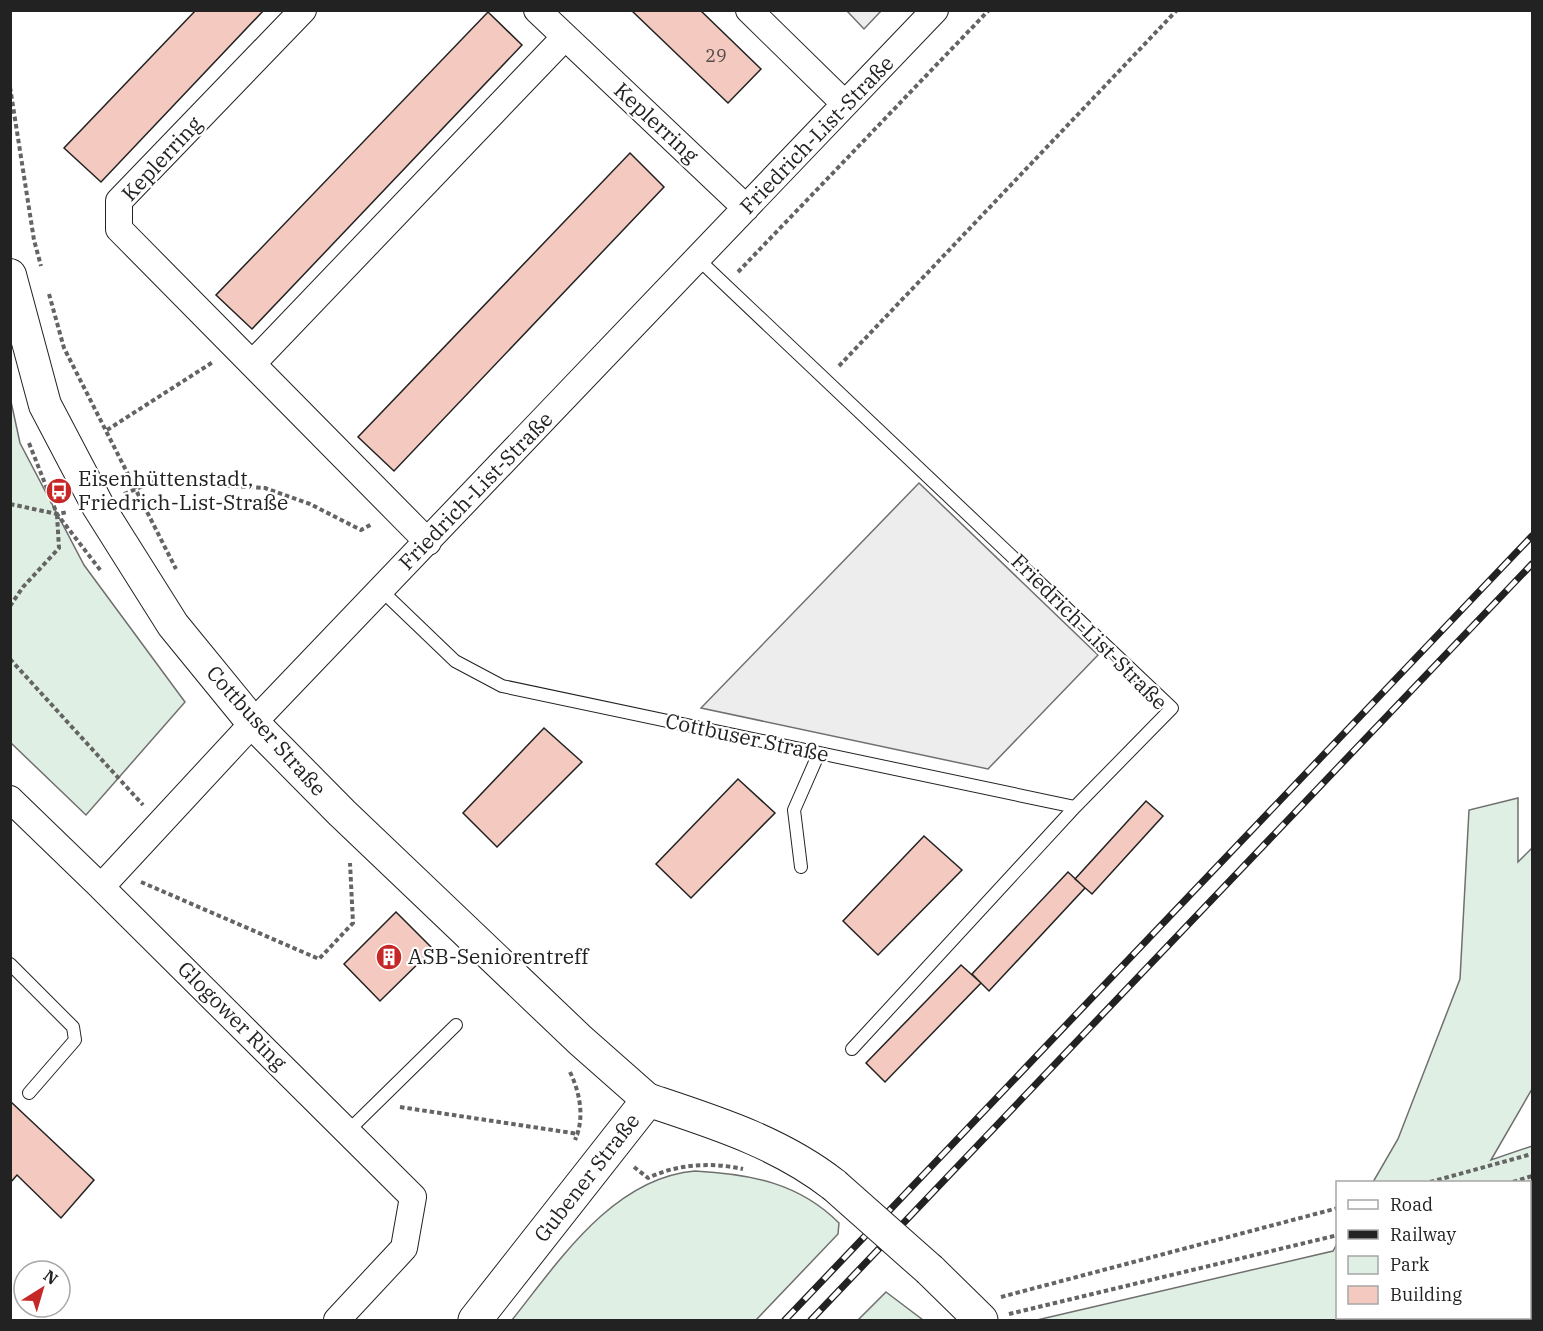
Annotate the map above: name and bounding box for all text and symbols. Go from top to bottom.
house number: 29 [705,44,727,67]
street label: Friedrich-List-Straße [733,49,899,220]
street label: Keplerring [608,76,705,169]
street label: Keplerring [115,110,208,207]
street label: Friedrich-List-Straße [392,405,558,576]
place label: Eisenhüttenstadt, Friedrich-List-Straße [78,464,288,516]
bus stop icon: Eisenhüttenstadt, Friedrich-List-Straße [44,476,74,506]
street label: Friedrich-List-Straße [1006,547,1174,715]
street label: Cottbuser Straße [201,659,333,802]
street label: Cottbuser Straße [663,706,831,768]
building icon: ASB-Seniorentreff [374,942,404,972]
place label: ASB-Seniorentreff [408,942,590,970]
street label: Glogower Ring [172,955,294,1076]
street label: Gubener Straße [527,1107,645,1248]
legend [1336,1181,1531,1319]
text: Road [1390,1193,1433,1216]
text: Railway [1390,1223,1456,1246]
text: Park [1390,1253,1430,1276]
north arrow [12,1259,72,1319]
text: N [40,1265,62,1289]
text: Building [1390,1283,1462,1306]

